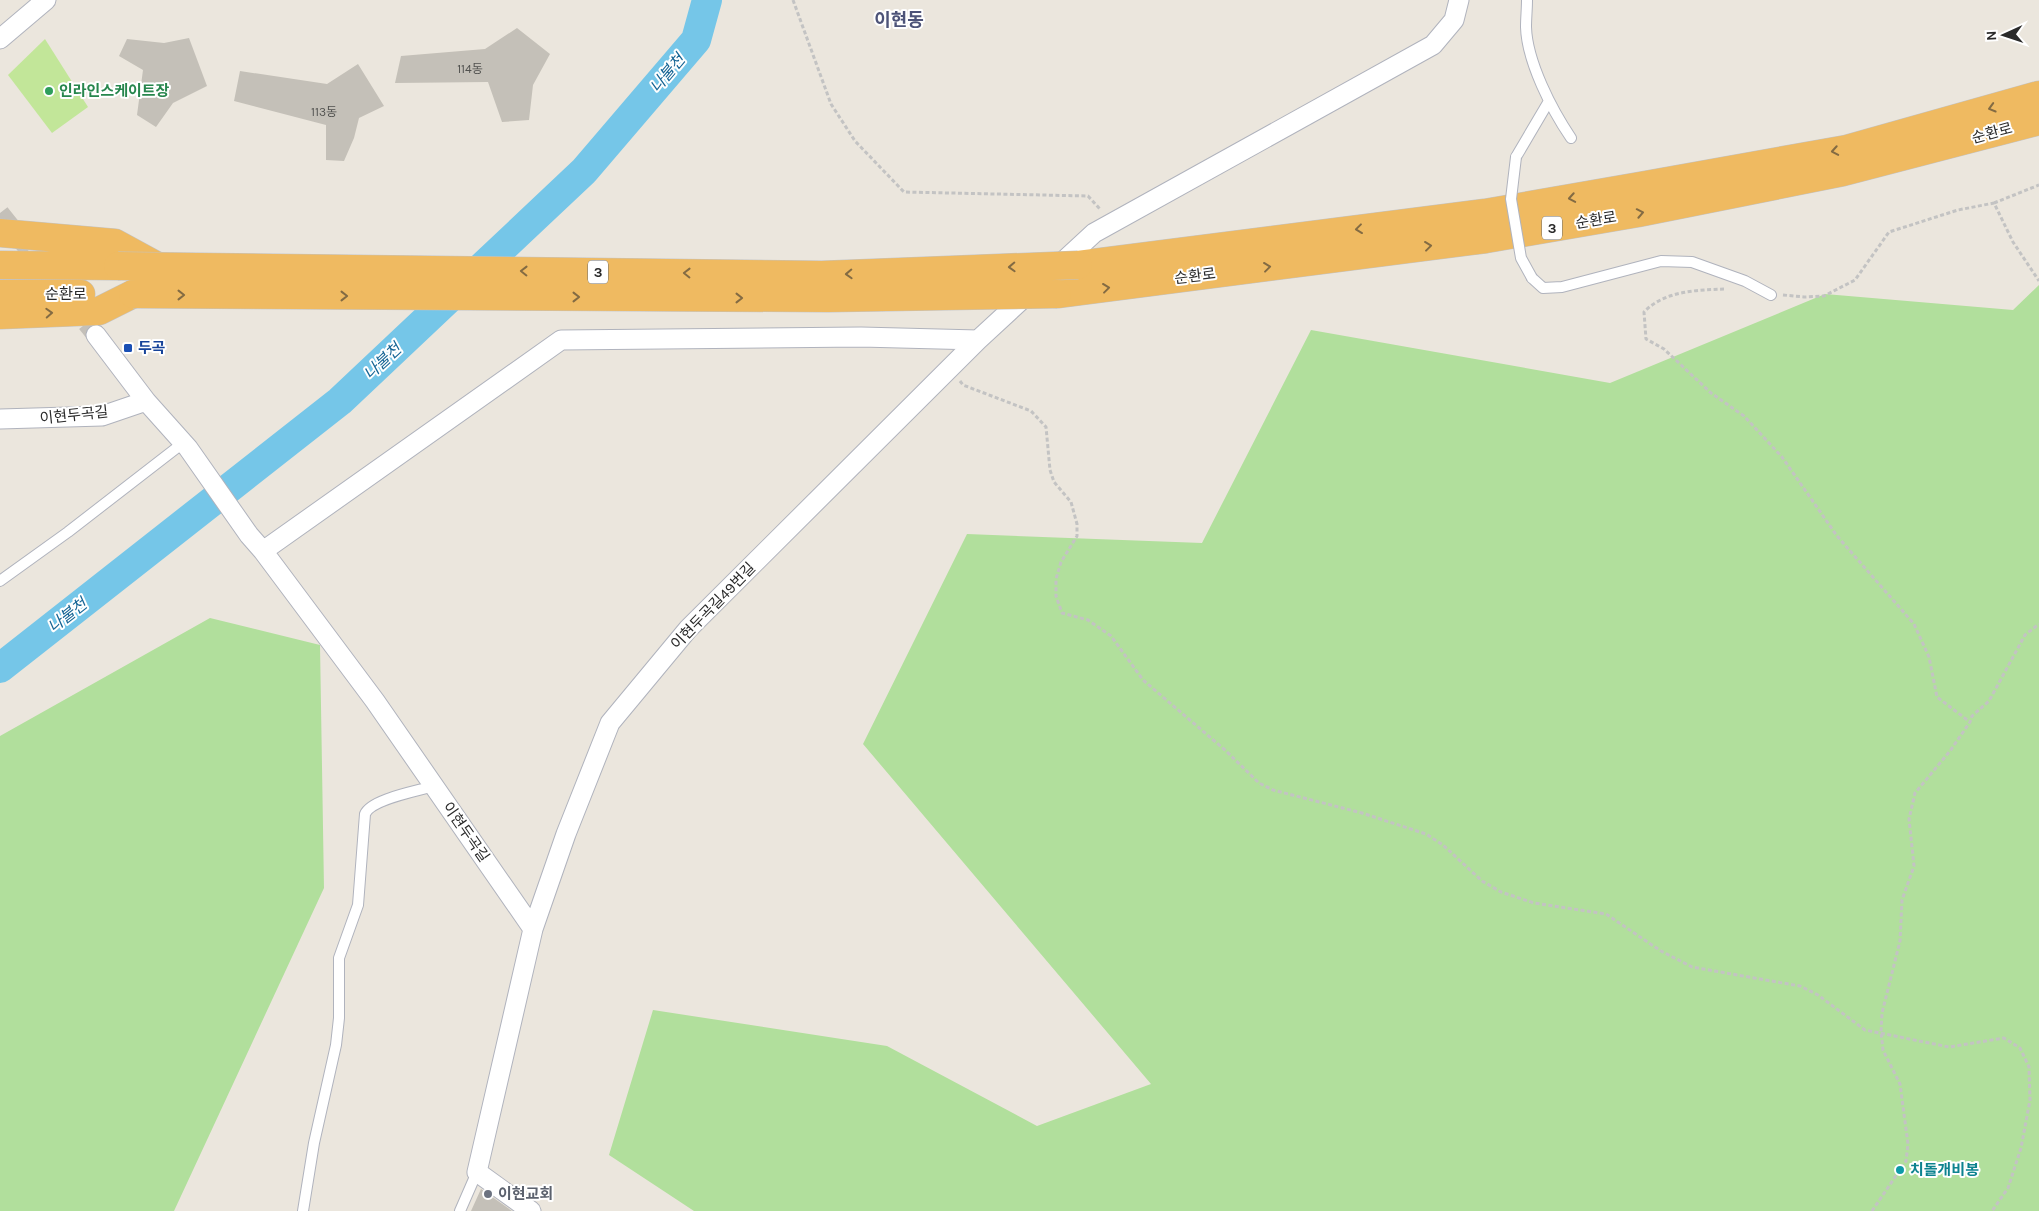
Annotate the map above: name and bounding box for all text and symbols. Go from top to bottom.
district label: 이현동 [874,9,924,31]
north arrow [1979,10,2029,60]
text: N [1983,30,2000,41]
water label: 나불천 [646,49,690,96]
house number: 114동 [457,62,483,76]
place label: 인라인스케이트장 [59,82,170,100]
marker: 인라인스케이트장 [43,85,55,97]
one-way arrow [1988,102,1996,113]
house number: 113동 [311,105,337,119]
street label: 순환로 [1970,119,2014,147]
one-way arrow [1831,145,1840,156]
one-way arrow [1568,193,1576,203]
street label: 순환로 [1574,208,1618,232]
one-way arrow [1636,208,1645,218]
road number: 3 [1542,217,1562,240]
one-way arrow [1355,223,1363,234]
one-way arrow [1424,241,1432,252]
road number: 3 [588,260,608,284]
one-way arrow [1007,262,1015,273]
one-way arrow [1263,262,1271,273]
street label: 순환로 [1173,265,1217,287]
one-way arrow [520,266,528,276]
one-way arrow [682,268,690,278]
one-way arrow [845,268,853,279]
one-way arrow [1102,283,1110,294]
street label: 순환로 [45,285,87,303]
one-way arrow [178,290,186,300]
one-way arrow [340,290,348,301]
one-way arrow [573,292,581,302]
one-way arrow [736,293,743,303]
one-way arrow [45,308,53,319]
water label: 나불천 [360,338,407,383]
place label: 두곡 [138,339,166,357]
marker: 두곡 [122,342,134,354]
street label: 이현두곡길 [39,402,109,428]
street label: 이현두곡길49번길 [667,559,759,653]
water label: 나불천 [44,593,92,636]
street label: 이현두곡길 [439,799,493,865]
place label: 치돌개비봉 [1910,1161,1979,1179]
marker: 치돌개비봉 [1894,1164,1906,1176]
place label: 이현교회 [498,1185,553,1203]
marker: 이현교회 [482,1188,494,1200]

